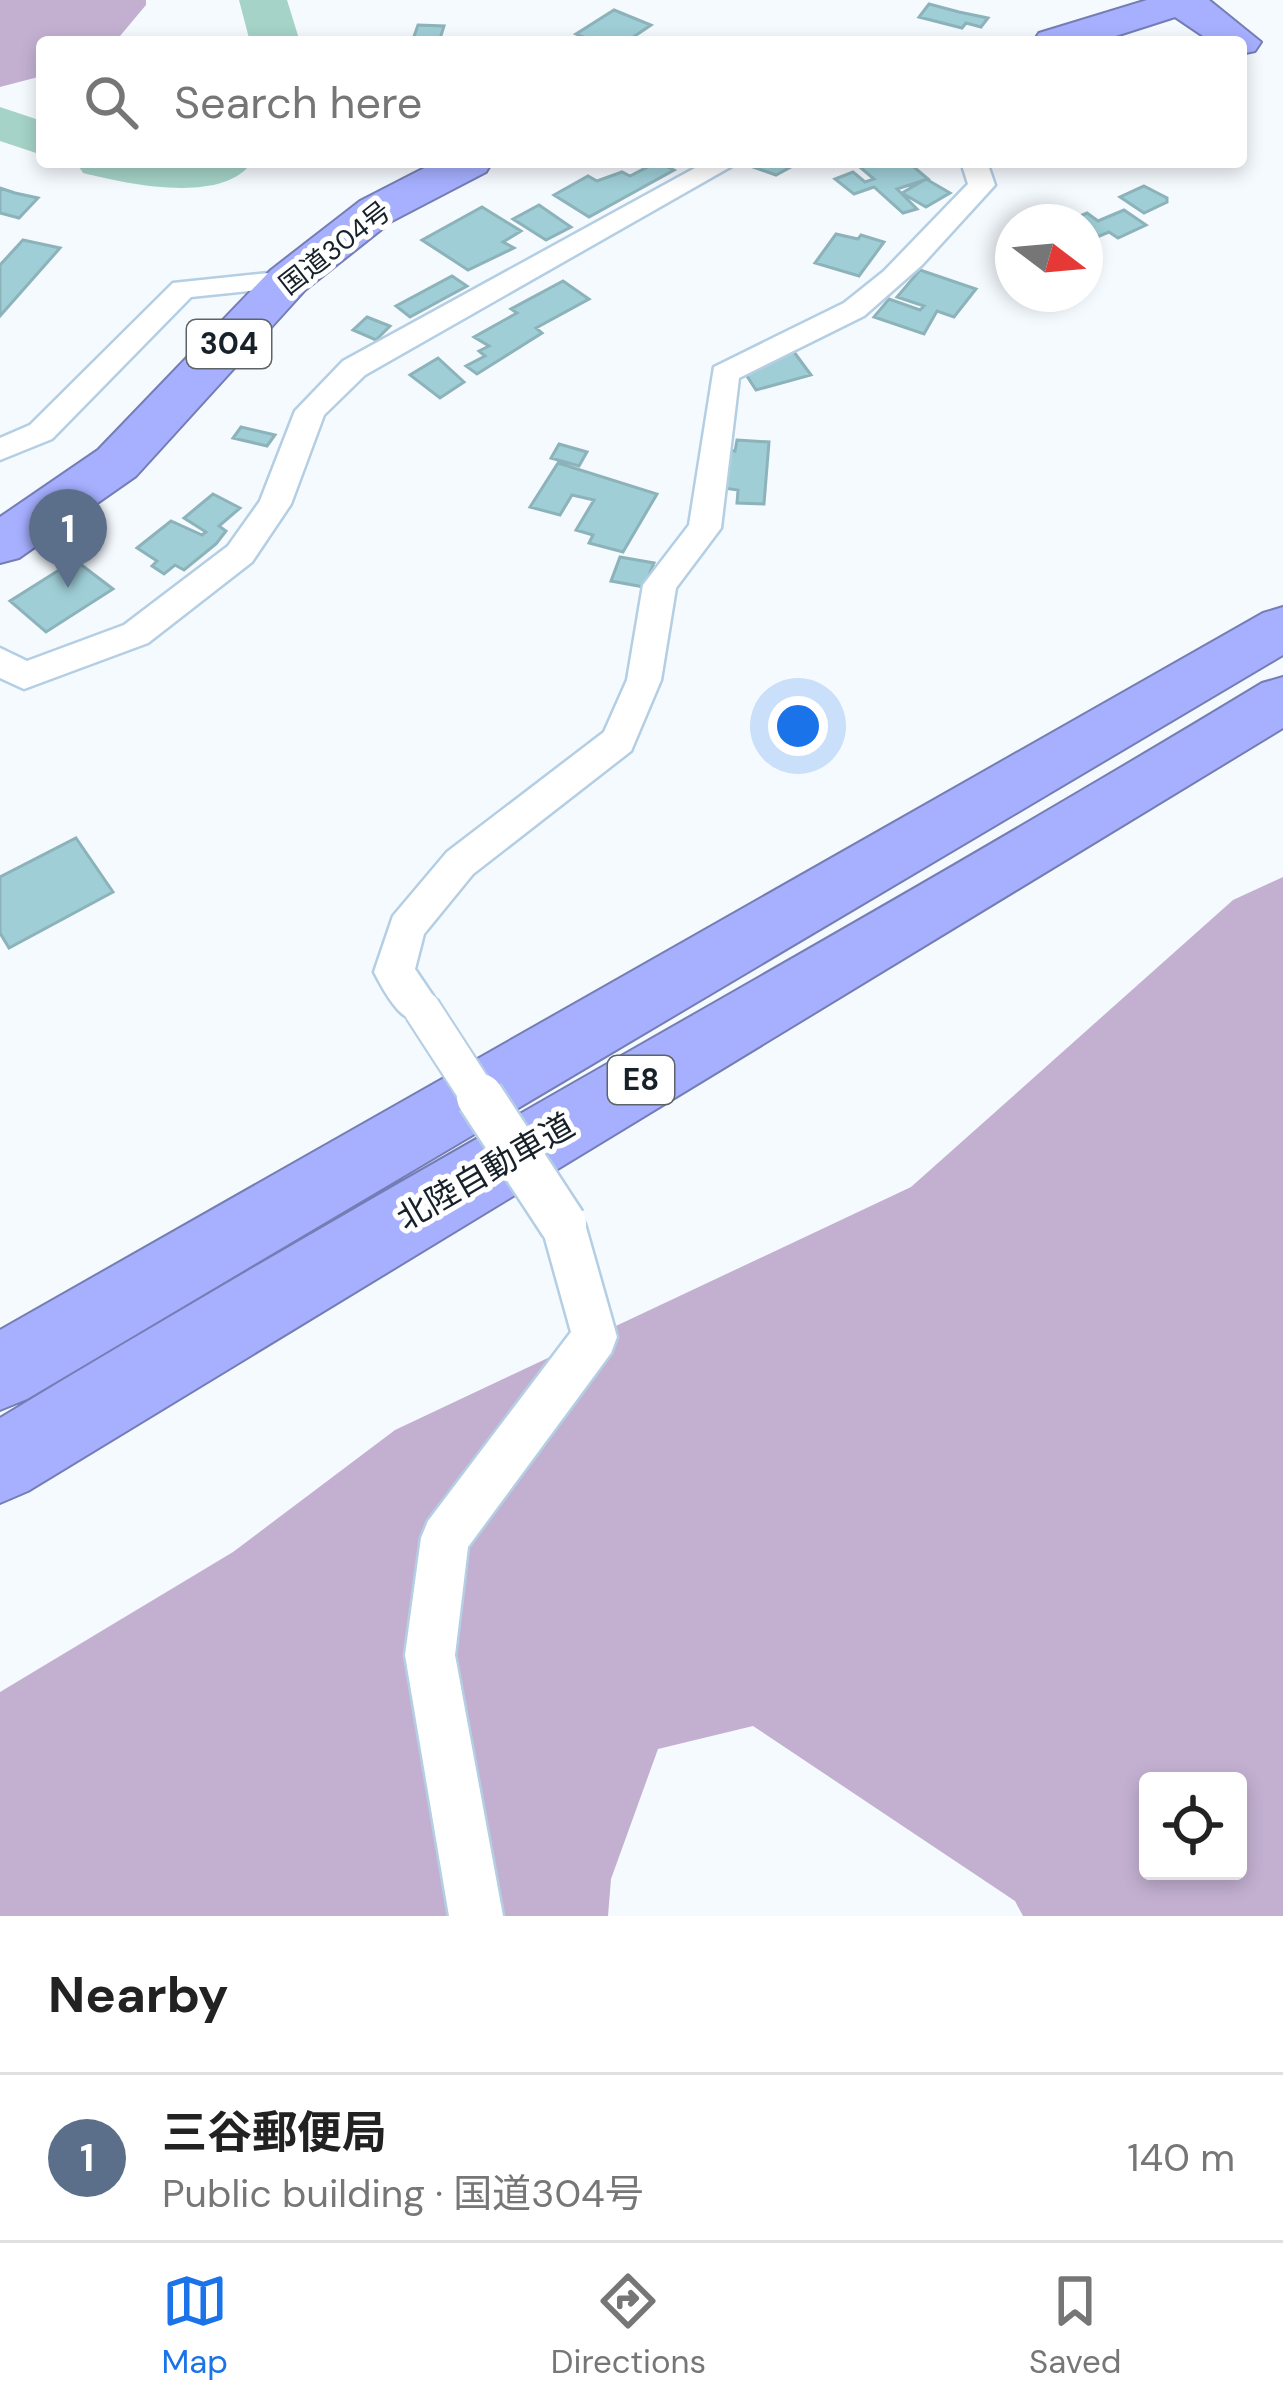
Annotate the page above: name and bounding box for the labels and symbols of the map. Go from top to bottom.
street label: 国道304号 [272,193,397,302]
north arrow [995,204,1103,312]
road number: 304 [187,320,271,368]
pin: 1 [29,489,107,588]
your location [768,696,828,756]
road number: E8 [608,1056,674,1104]
street label: 北陸自動車道 [389,1103,582,1240]

